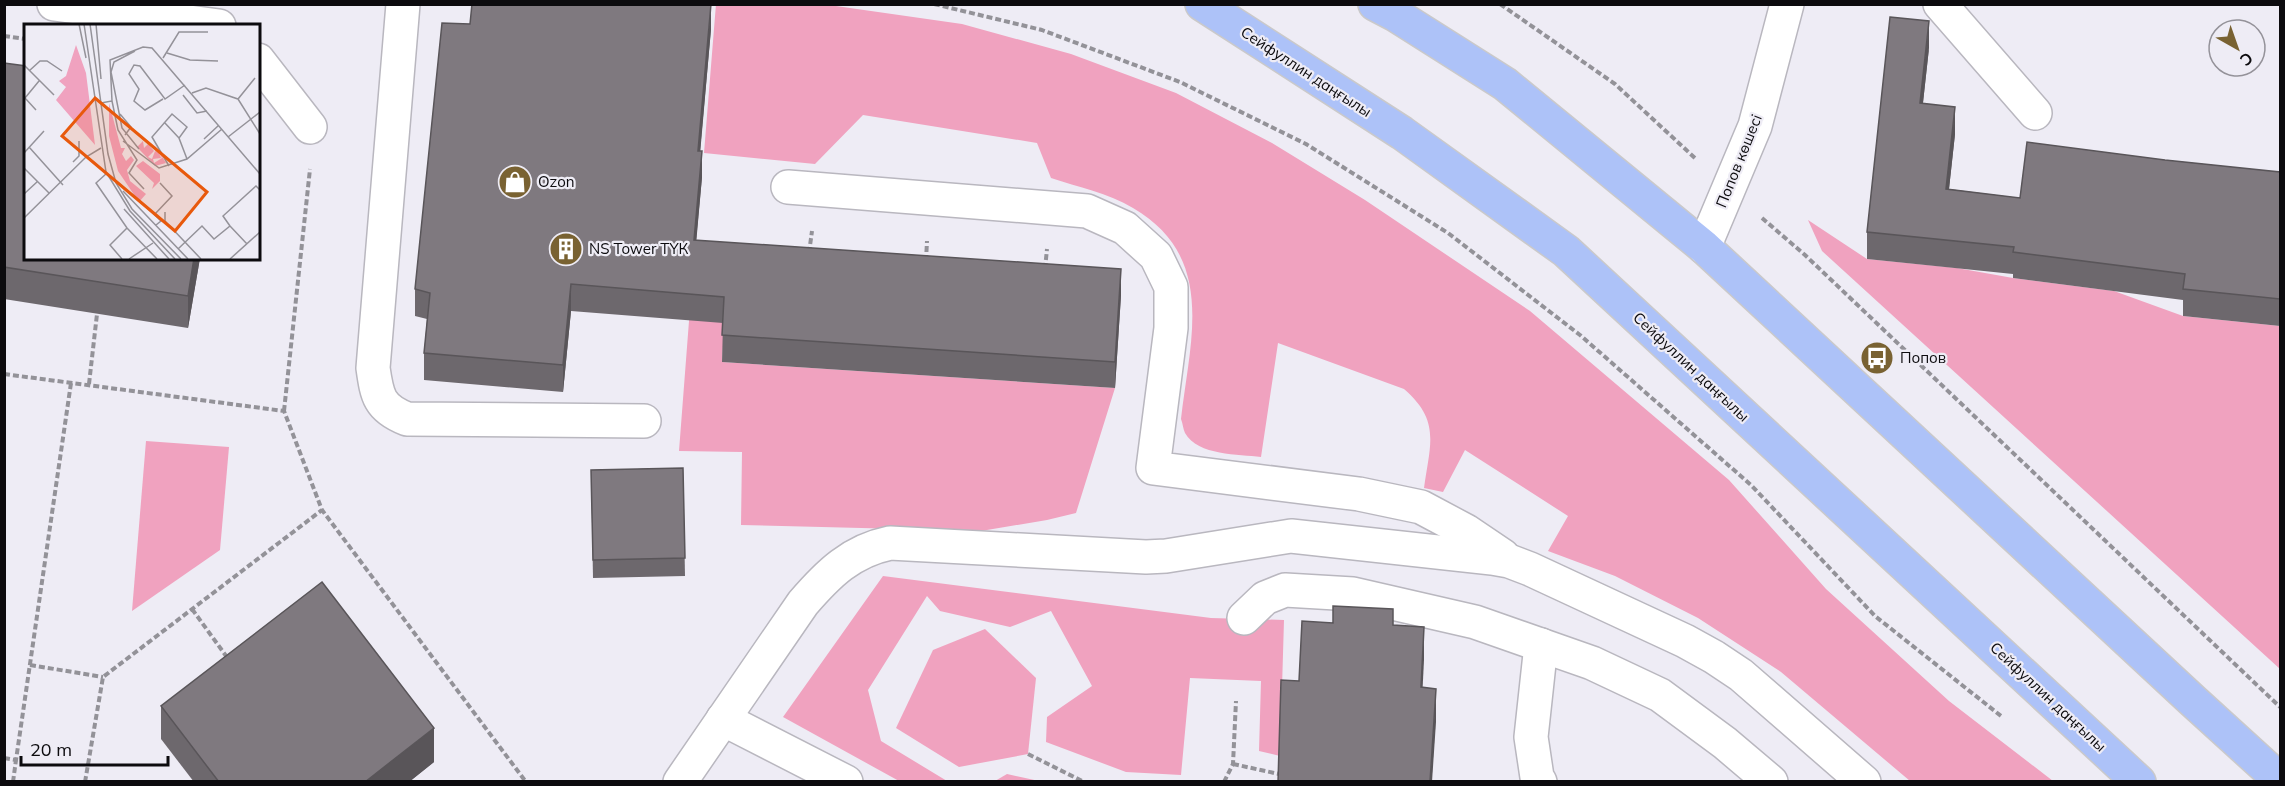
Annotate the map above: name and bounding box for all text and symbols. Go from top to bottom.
north arrow [2207,18,2267,78]
street label: Сейфуллин даңғылы [1237,22,1375,121]
inset map [24,24,260,260]
text: С [2236,48,2257,71]
street label: Попов көшесі [1711,111,1766,210]
shop icon: Ozon [497,164,533,200]
place label: Ozon [538,172,575,191]
building icon: NS Tower ТҮК [548,231,584,267]
place label: NS Tower ТҮК [589,239,689,258]
street label: Сейфуллин даңғылы [1629,308,1753,425]
bus stop icon: Попов [1859,340,1895,376]
place label: Попов [1900,348,1946,367]
street label: Сейфуллин даңғылы [1986,638,2110,755]
scale bar [21,729,168,767]
text: 20 m [30,738,72,761]

